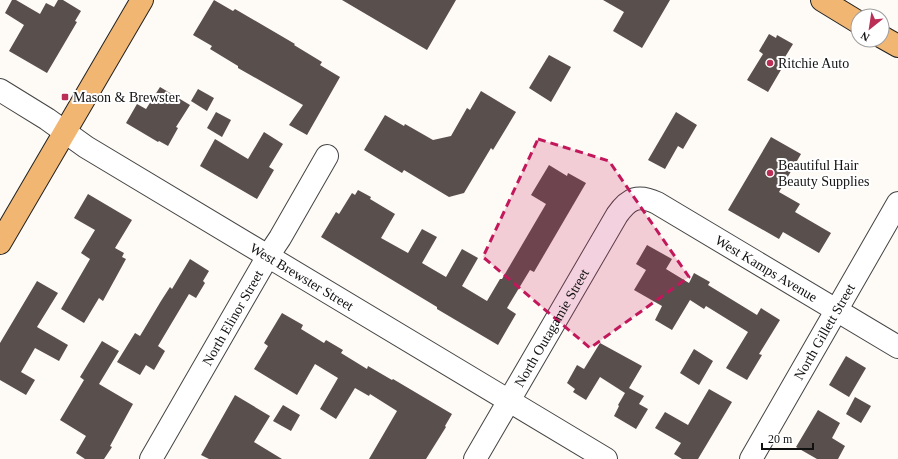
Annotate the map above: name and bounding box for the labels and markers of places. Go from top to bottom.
place label: Ritchie Auto [778,56,849,71]
marker: Ritchie Auto [765,58,775,68]
place label: Mason & Brewster [73,90,180,105]
marker: Mason & Brewster [60,92,70,102]
place label: Beautiful Hair Beauty Supplies [778,158,869,189]
marker: Beautiful Hair Beauty Supplies [765,168,775,178]

